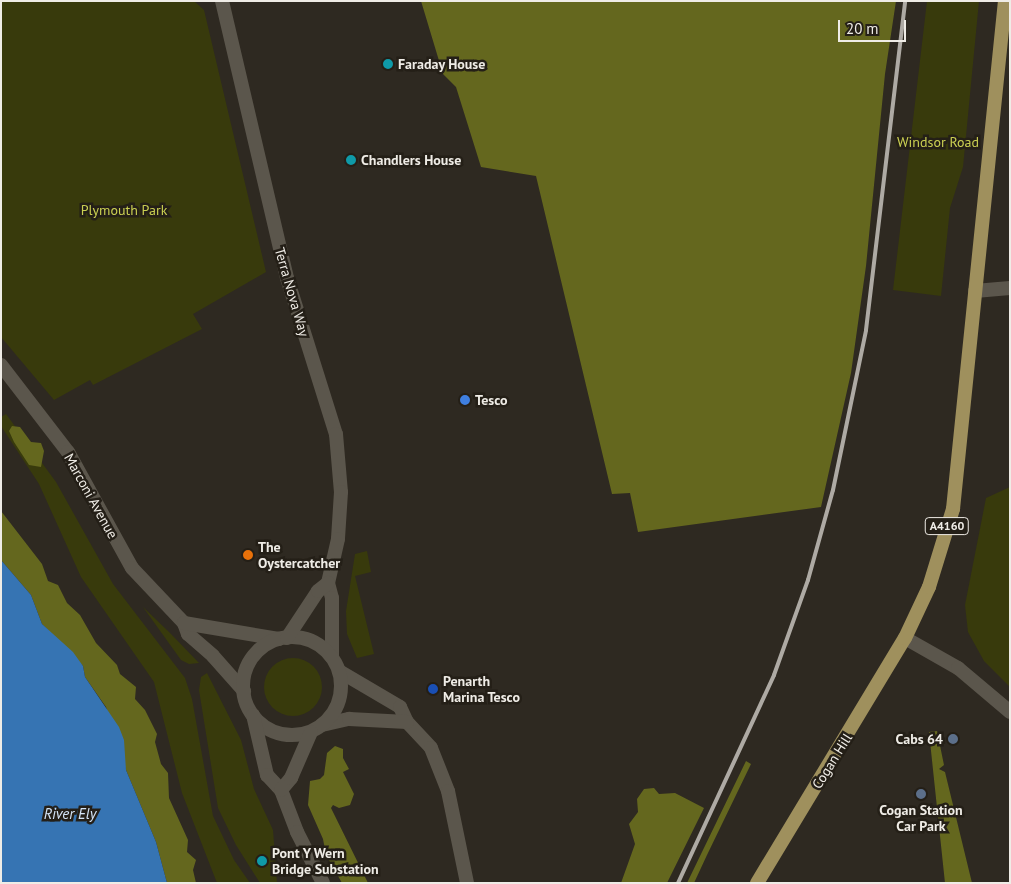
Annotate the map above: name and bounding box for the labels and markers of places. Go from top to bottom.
place label: Faraday House [398,56,486,72]
marker: Faraday House [382,58,394,70]
place label: Chandlers House [361,152,461,168]
marker: Chandlers House [345,154,357,166]
place label: Tesco [475,392,508,408]
marker: Tesco [459,394,471,406]
place label: The Oystercatcher [258,539,340,572]
marker: The Oystercatcher [242,549,254,561]
place label: Penarth Marina Tesco [443,673,520,706]
marker: Penarth Marina Tesco [427,683,439,695]
place label: Cabs 64 [896,731,943,747]
marker: Cabs 64 [947,733,959,745]
marker: Cogan Station Car Park [915,788,927,800]
place label: Cogan Station Car Park [879,802,963,834]
place label: Pont Y Wern Bridge Substation [272,845,379,878]
marker: Pont Y Wern Bridge Substation [256,855,268,867]

